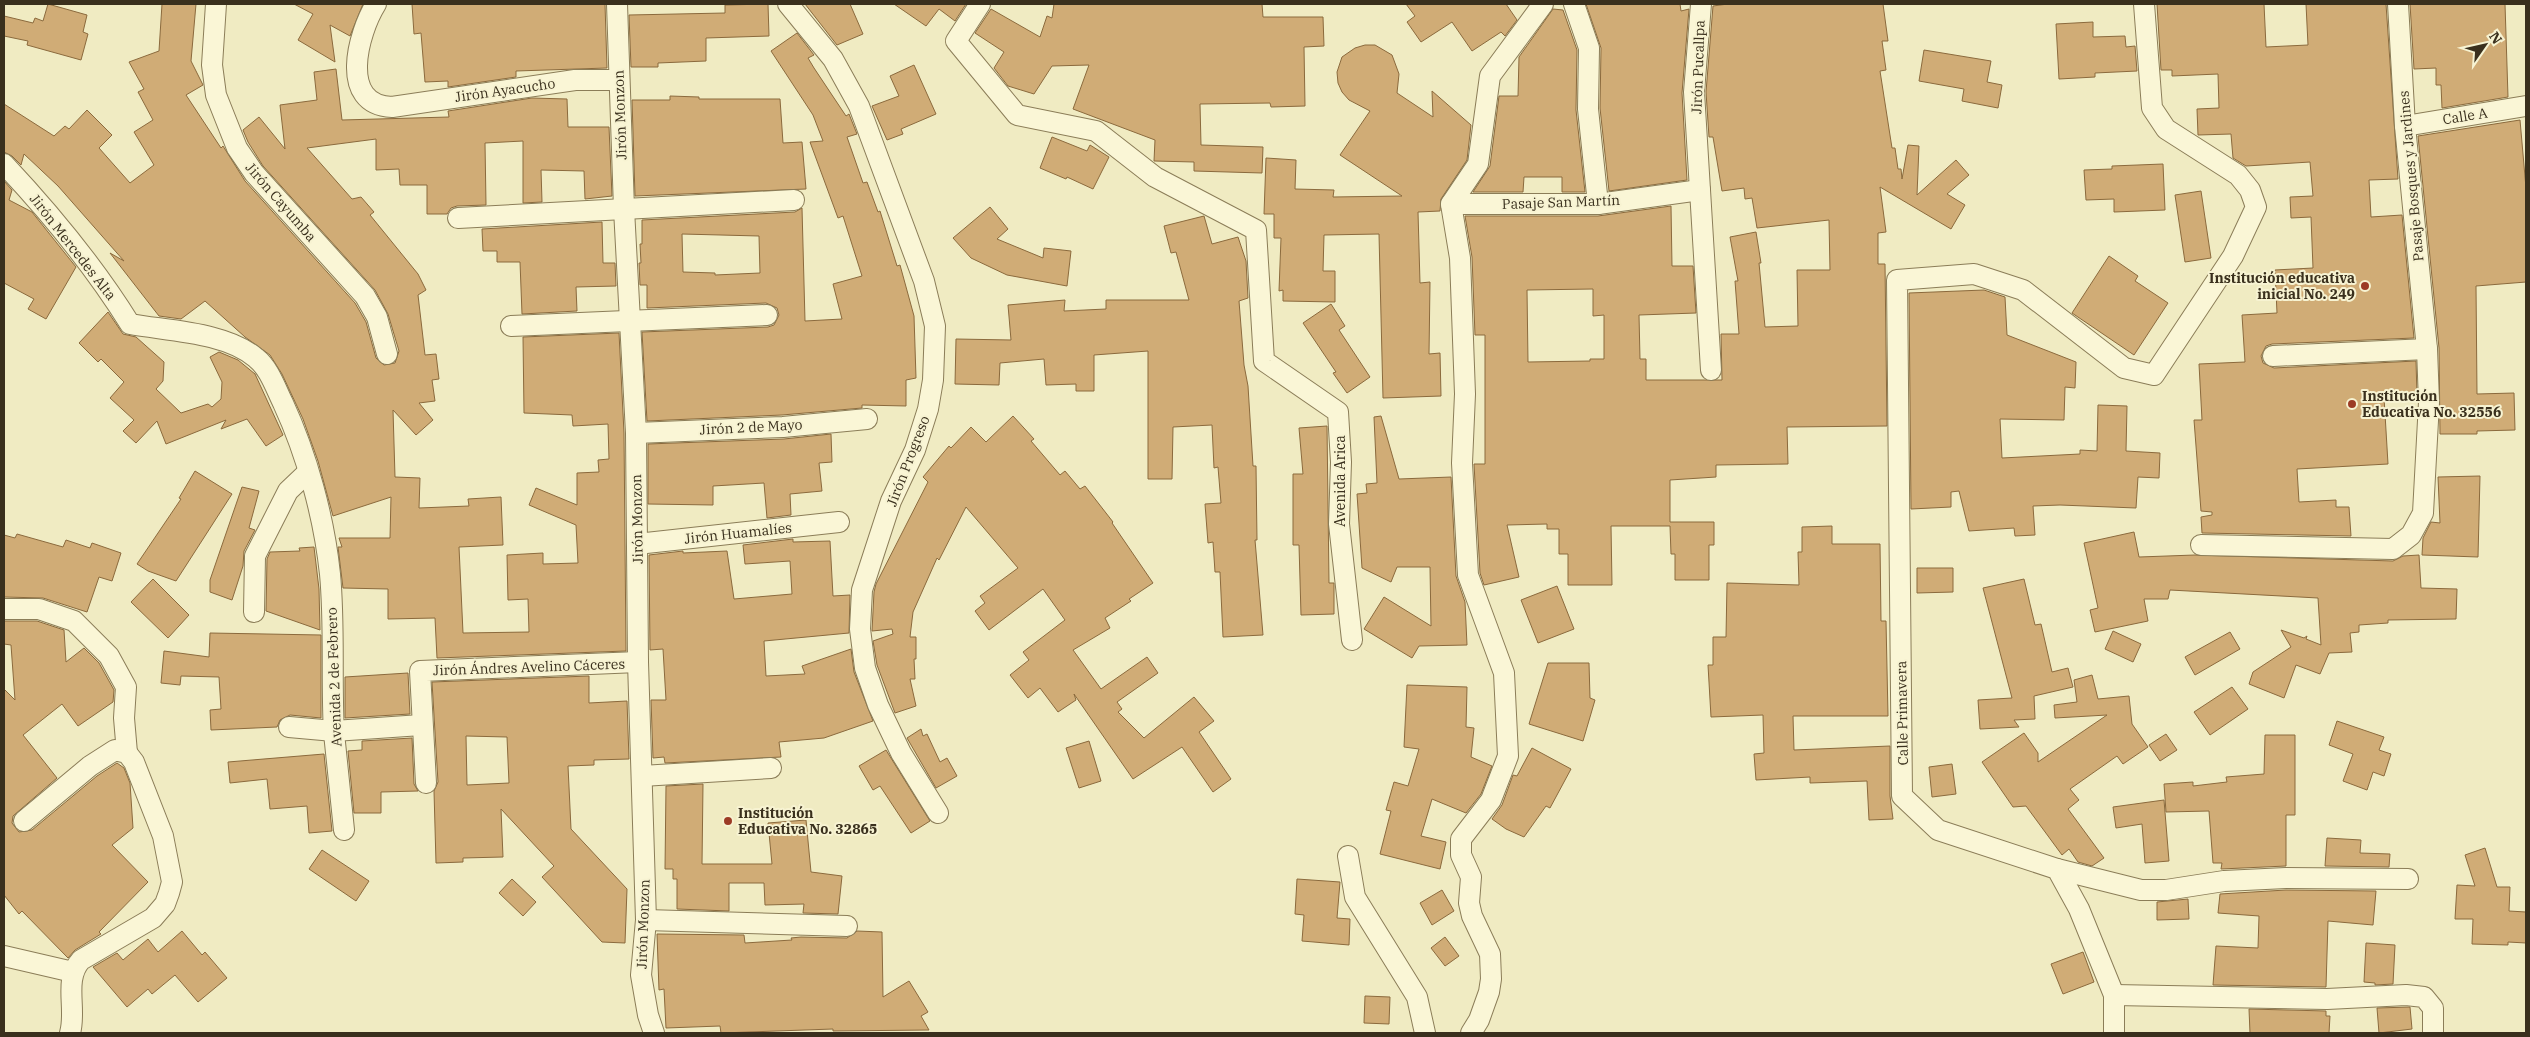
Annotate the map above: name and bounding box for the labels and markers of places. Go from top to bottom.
place label: Institución educativa inicial No. 249 [2209,269,2355,303]
marker: Institución educativa inicial No. 249 [2359,280,2371,292]
place label: Institución Educativa No. 32556 [2362,387,2501,421]
marker: Institución Educativa No. 32556 [2346,398,2358,410]
place label: Institución Educativa No. 32865 [738,804,877,838]
marker: Institución Educativa No. 32865 [722,815,734,827]

